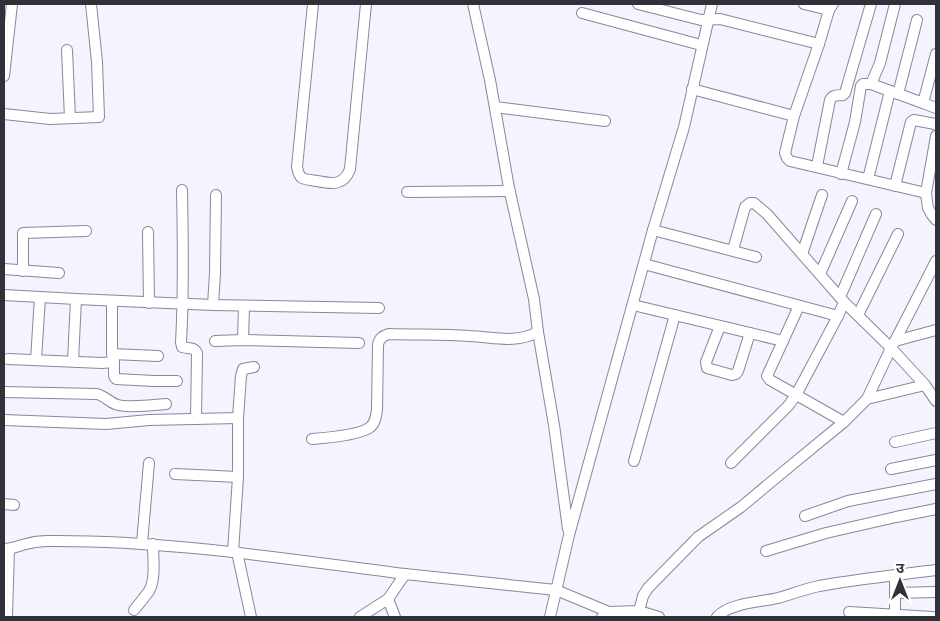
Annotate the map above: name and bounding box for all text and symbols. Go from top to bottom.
north arrow [875,556,925,606]
text: उ [896,558,905,577]

